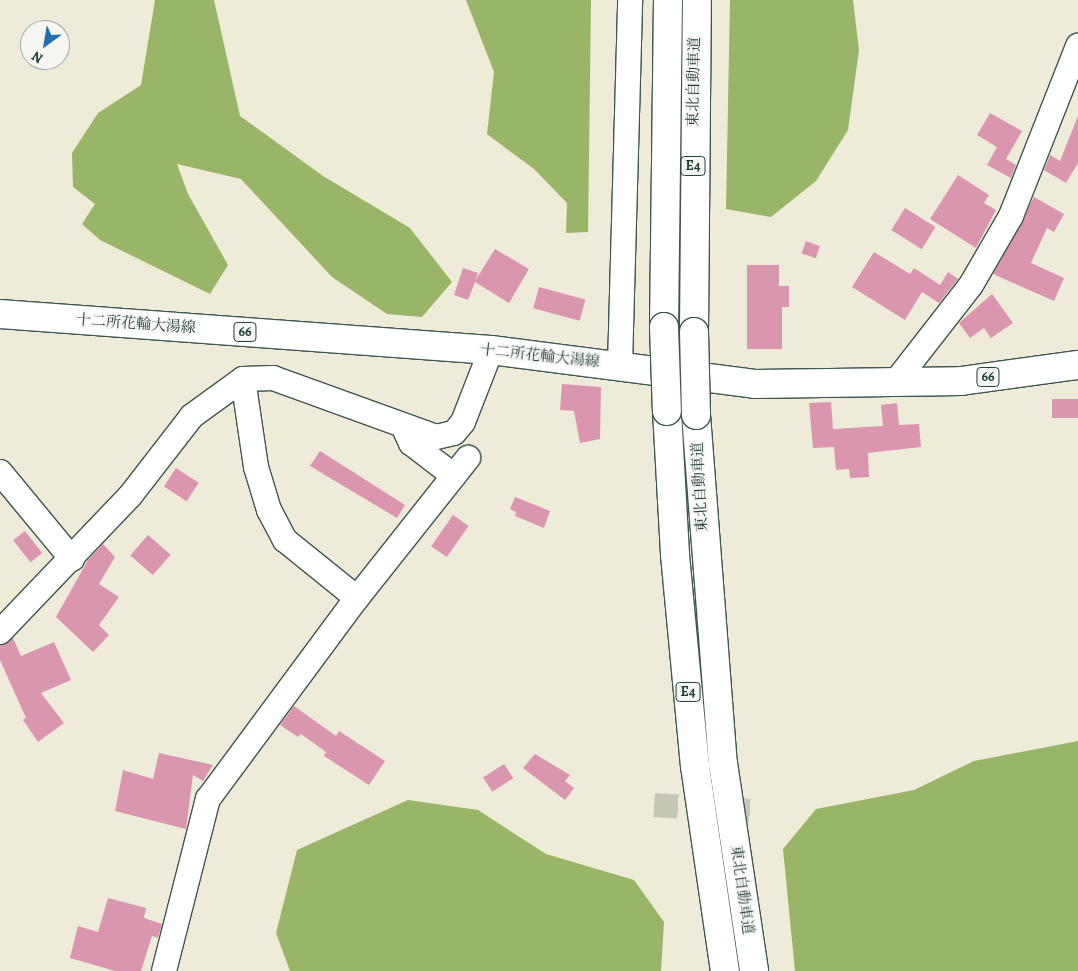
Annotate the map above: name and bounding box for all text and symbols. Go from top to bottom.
north arrow [20,20,70,70]
street label: 東北自動車道 [684,37,704,127]
text: N [28,47,47,68]
road number: E4 [680,154,706,178]
street label: 十二所花輪大湯線 [76,311,196,337]
road number: 66 [232,321,258,344]
street label: 十二所花輪大湯線 [479,341,601,371]
road number: 66 [976,366,1000,388]
street label: 東北自動車道 [689,442,711,532]
road number: E4 [676,680,700,704]
street label: 東北自動車道 [727,844,757,936]

